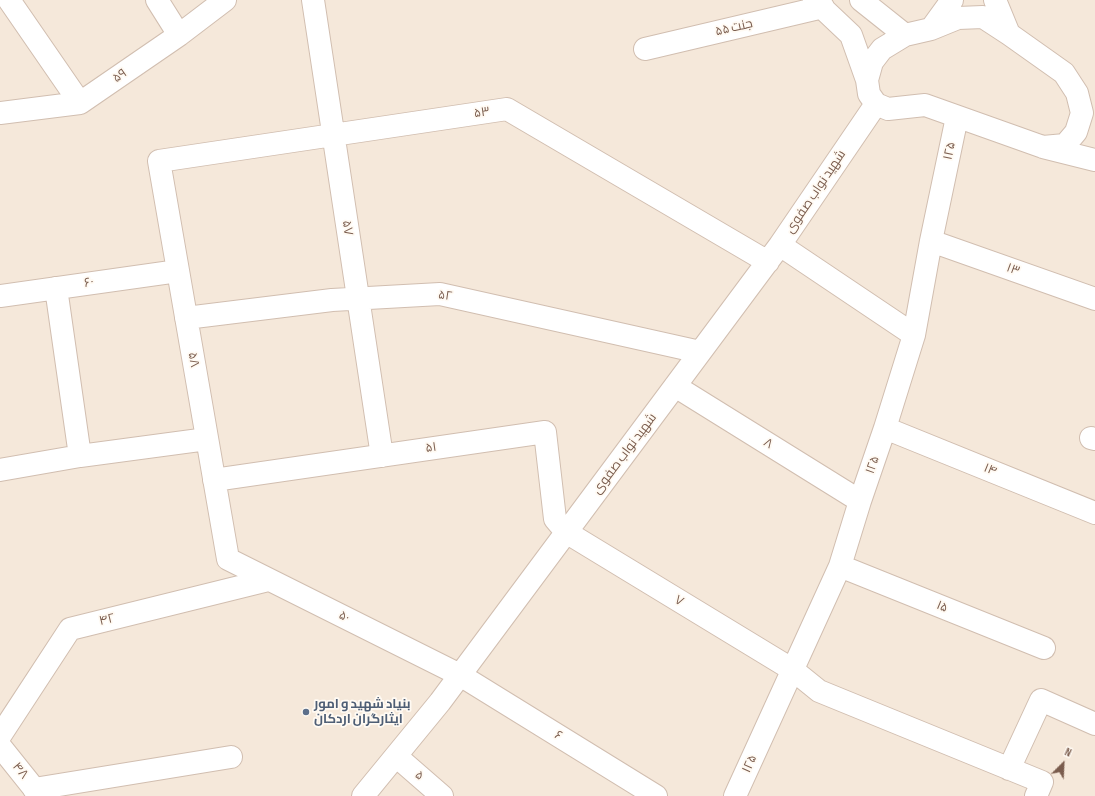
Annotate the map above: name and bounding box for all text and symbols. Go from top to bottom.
street label: جنت ۵۵ [714,16,754,40]
street label: ۵۹ [110,66,130,86]
street label: ۵۳ [473,104,491,122]
street label: ۱۲۵ [941,141,959,161]
street label: شهید نواب صفوی [782,147,850,237]
street label: ۵۷ [338,219,356,237]
street label: ۱۳ [1004,260,1022,280]
street label: ۶۰ [83,275,95,291]
street label: ۵۲ [437,287,453,305]
street label: ۵۸ [184,351,202,369]
street label: شهید نواب صفوی [590,411,660,497]
street label: ۸ [760,435,776,453]
street label: ۵۱ [424,440,438,456]
street label: ۱۲۵ [863,454,883,476]
street label: ۱۴ [981,460,999,480]
street label: ۷ [672,592,686,610]
street label: ۱۵ [934,598,950,616]
street label: ۵۰ [336,608,352,626]
street label: ۴۲ [98,611,116,629]
place label: بنیاد شهید و امور ایثارگران اردکان [314,697,411,728]
marker: بنیاد شهید و امور ایثارگران اردکان [301,707,311,717]
street label: ۶ [551,728,565,744]
north arrow [1043,744,1083,784]
text: N [1063,745,1073,760]
street label: ۱۲۵ [739,753,761,775]
street label: ۴۸ [9,760,31,782]
street label: ۵ [411,768,427,784]

